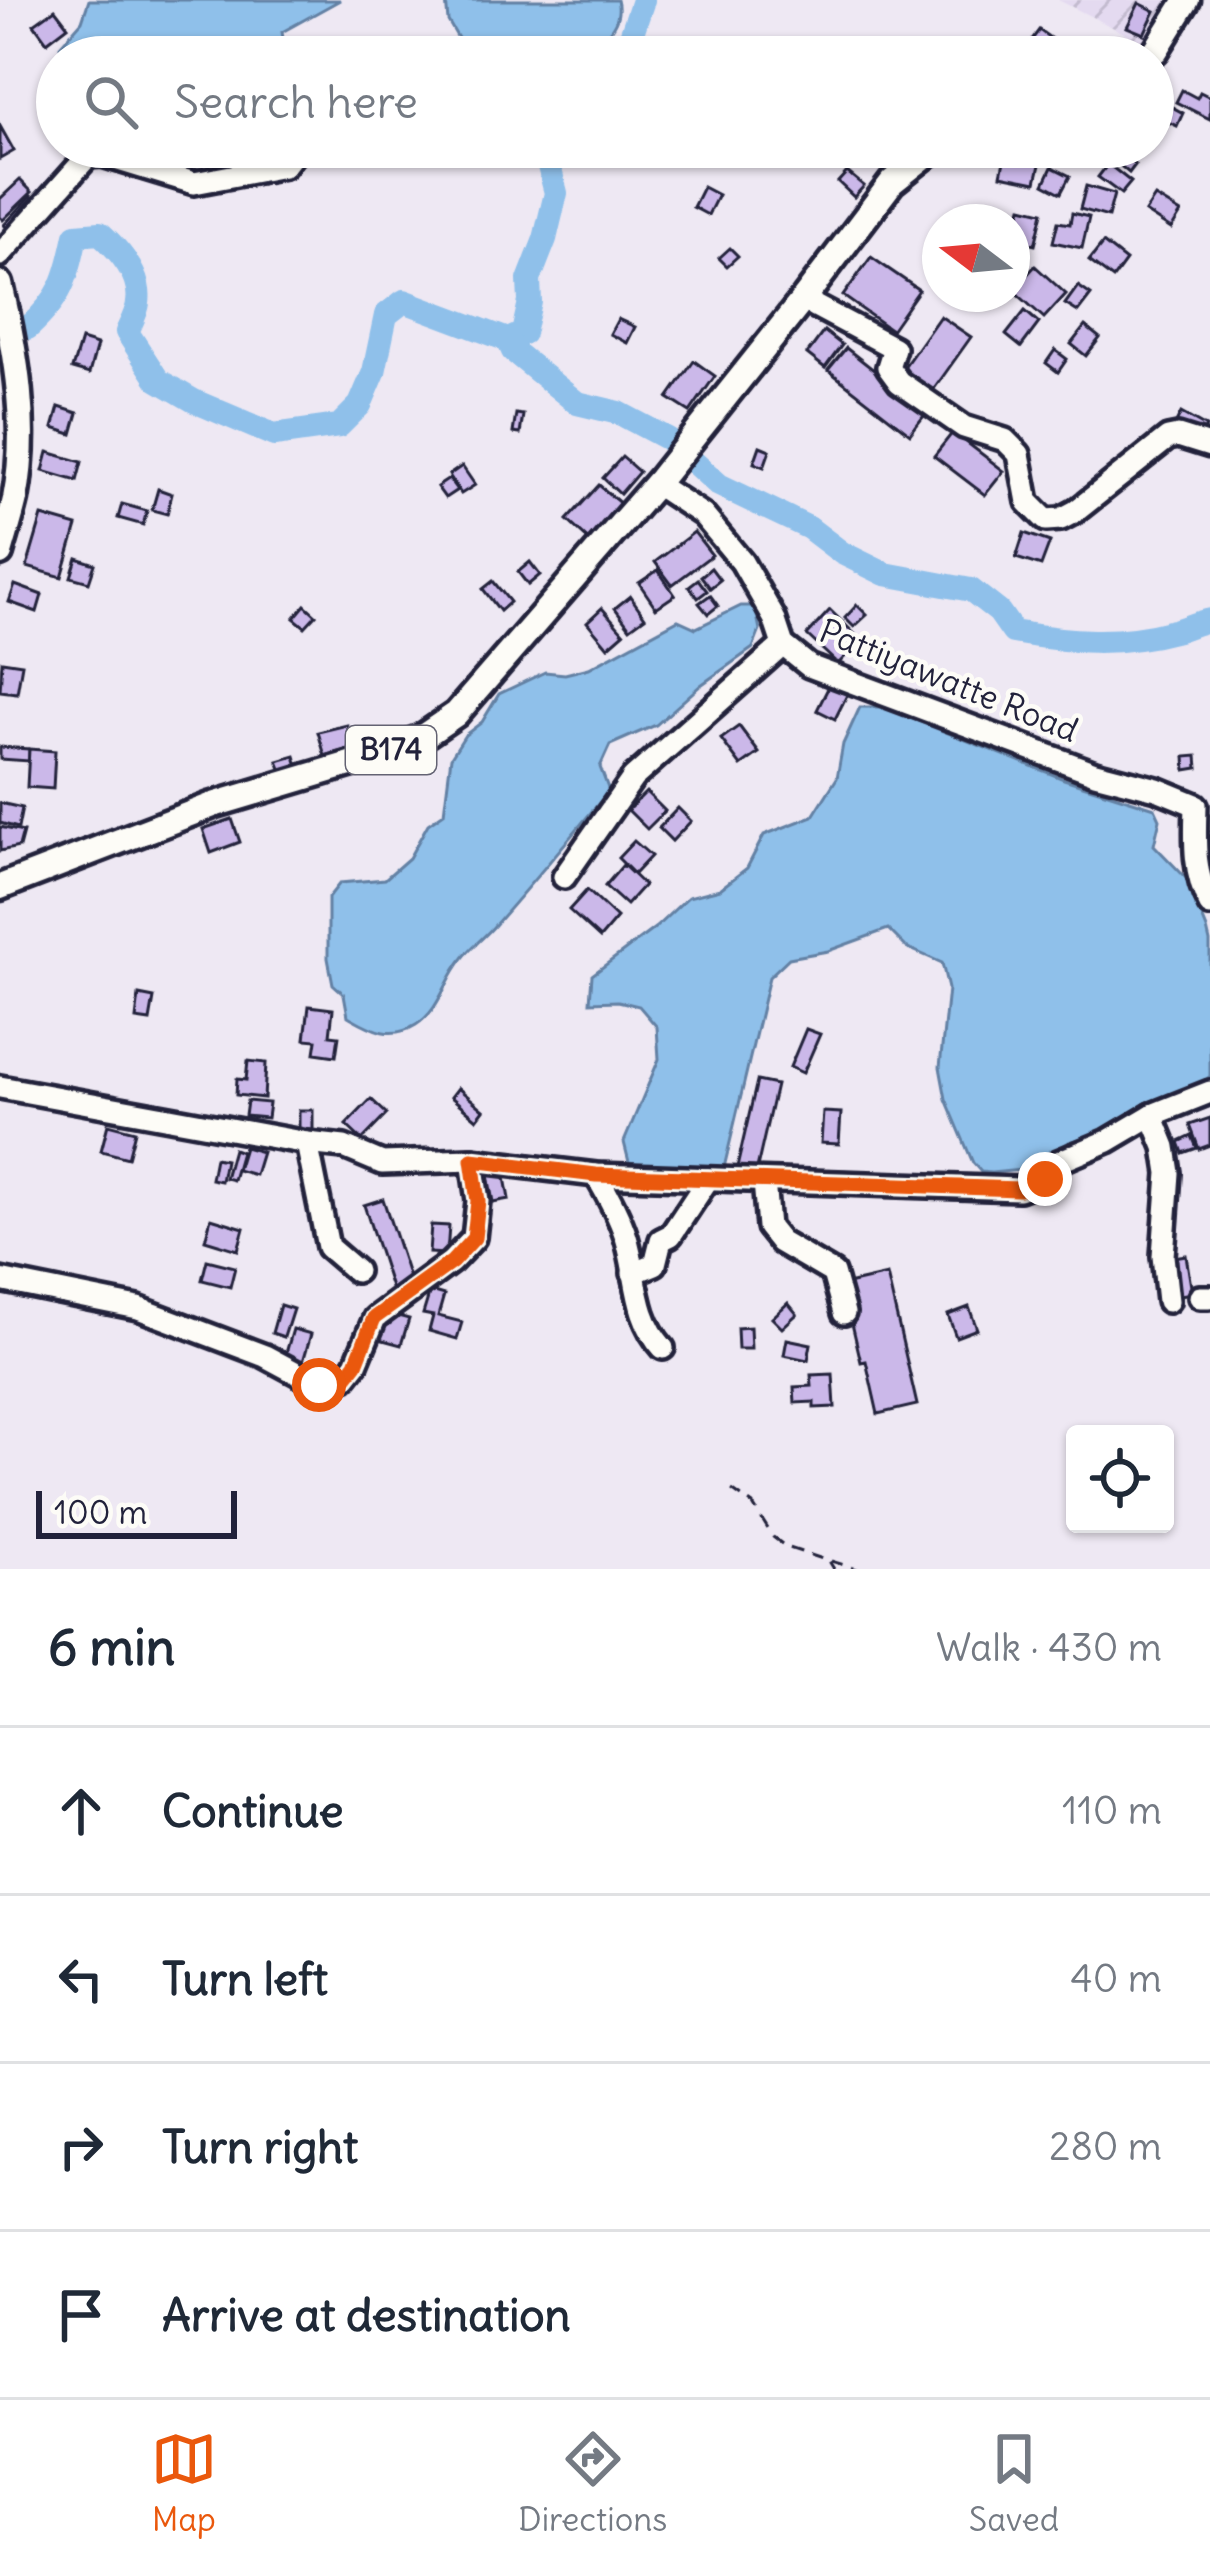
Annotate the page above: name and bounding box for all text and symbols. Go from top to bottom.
search box [36,36,1174,168]
icon: search [78,69,144,135]
text: Search here [174,74,418,130]
north arrow [922,204,1030,312]
street label: Pattiyawatte Road [814,609,1084,751]
road number: B174 [346,726,436,774]
route end [1018,1152,1072,1206]
route start [292,1358,346,1412]
map controls [1066,1425,1174,1533]
button: locate [1066,1425,1174,1533]
scale bar [36,1485,237,1538]
text: 100 m [54,1491,147,1533]
text: 6 min [48,1615,175,1679]
text: Walk · 430 m [936,1623,1162,1672]
icon: ahead [48,1778,114,1844]
text: Continue [162,1783,344,1839]
text: 110 m [1062,1786,1162,1835]
icon: left [48,1946,114,2012]
text: Turn left [162,1951,328,2007]
text: 40 m [1070,1954,1162,2003]
icon: right [48,2114,114,2180]
text: Turn right [162,2119,358,2175]
text: 280 m [1049,2122,1162,2171]
icon: arrive [48,2282,114,2348]
text: Arrive at destination [162,2287,571,2343]
tab: Map [151,2426,217,2540]
tab: Directions [518,2426,667,2540]
tab: Saved [969,2426,1059,2540]

